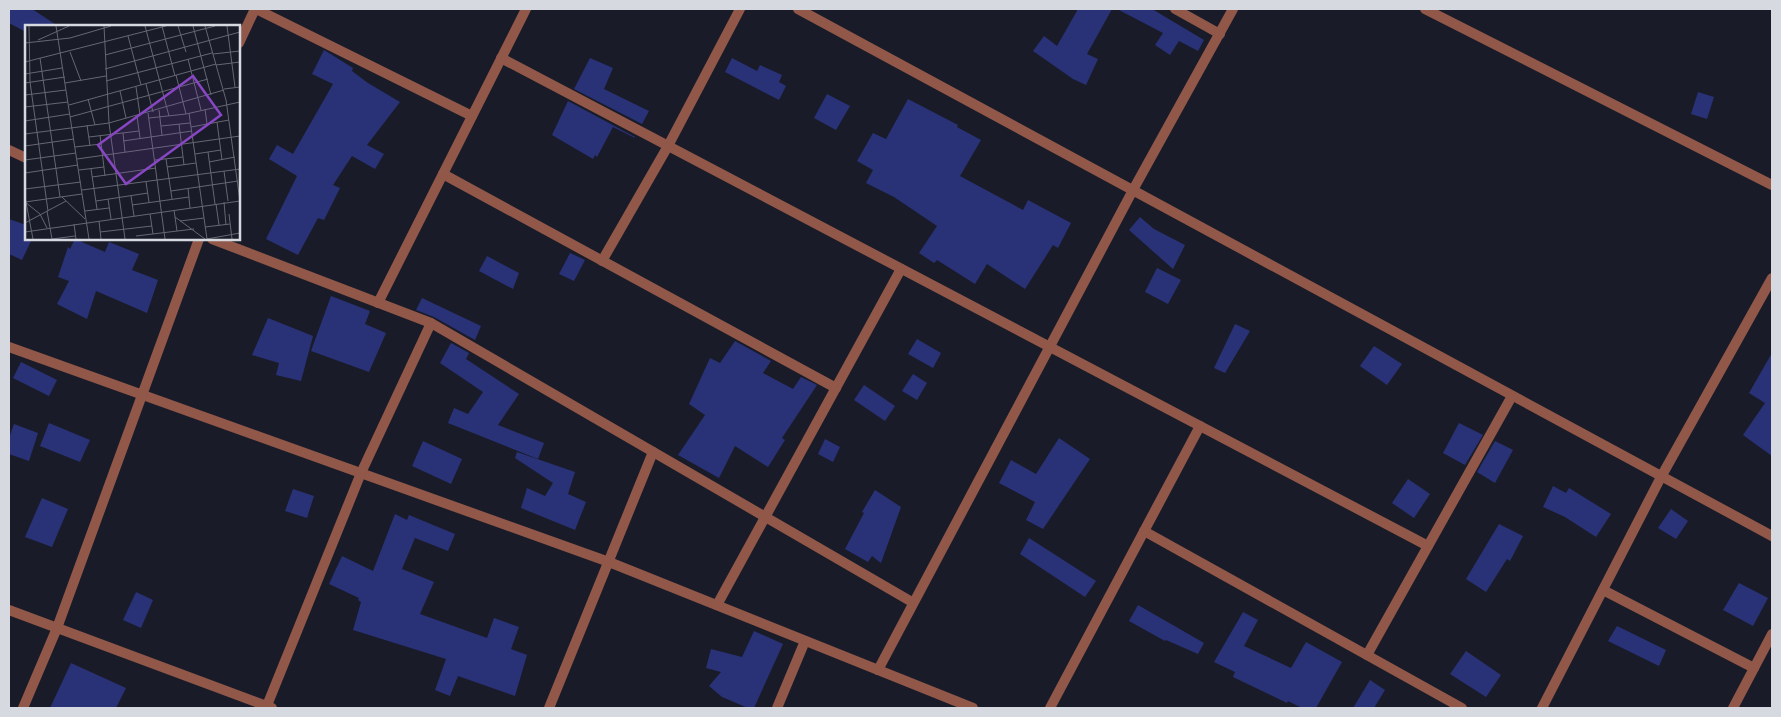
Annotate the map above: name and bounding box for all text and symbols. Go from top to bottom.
inset map [25,25,240,240]

